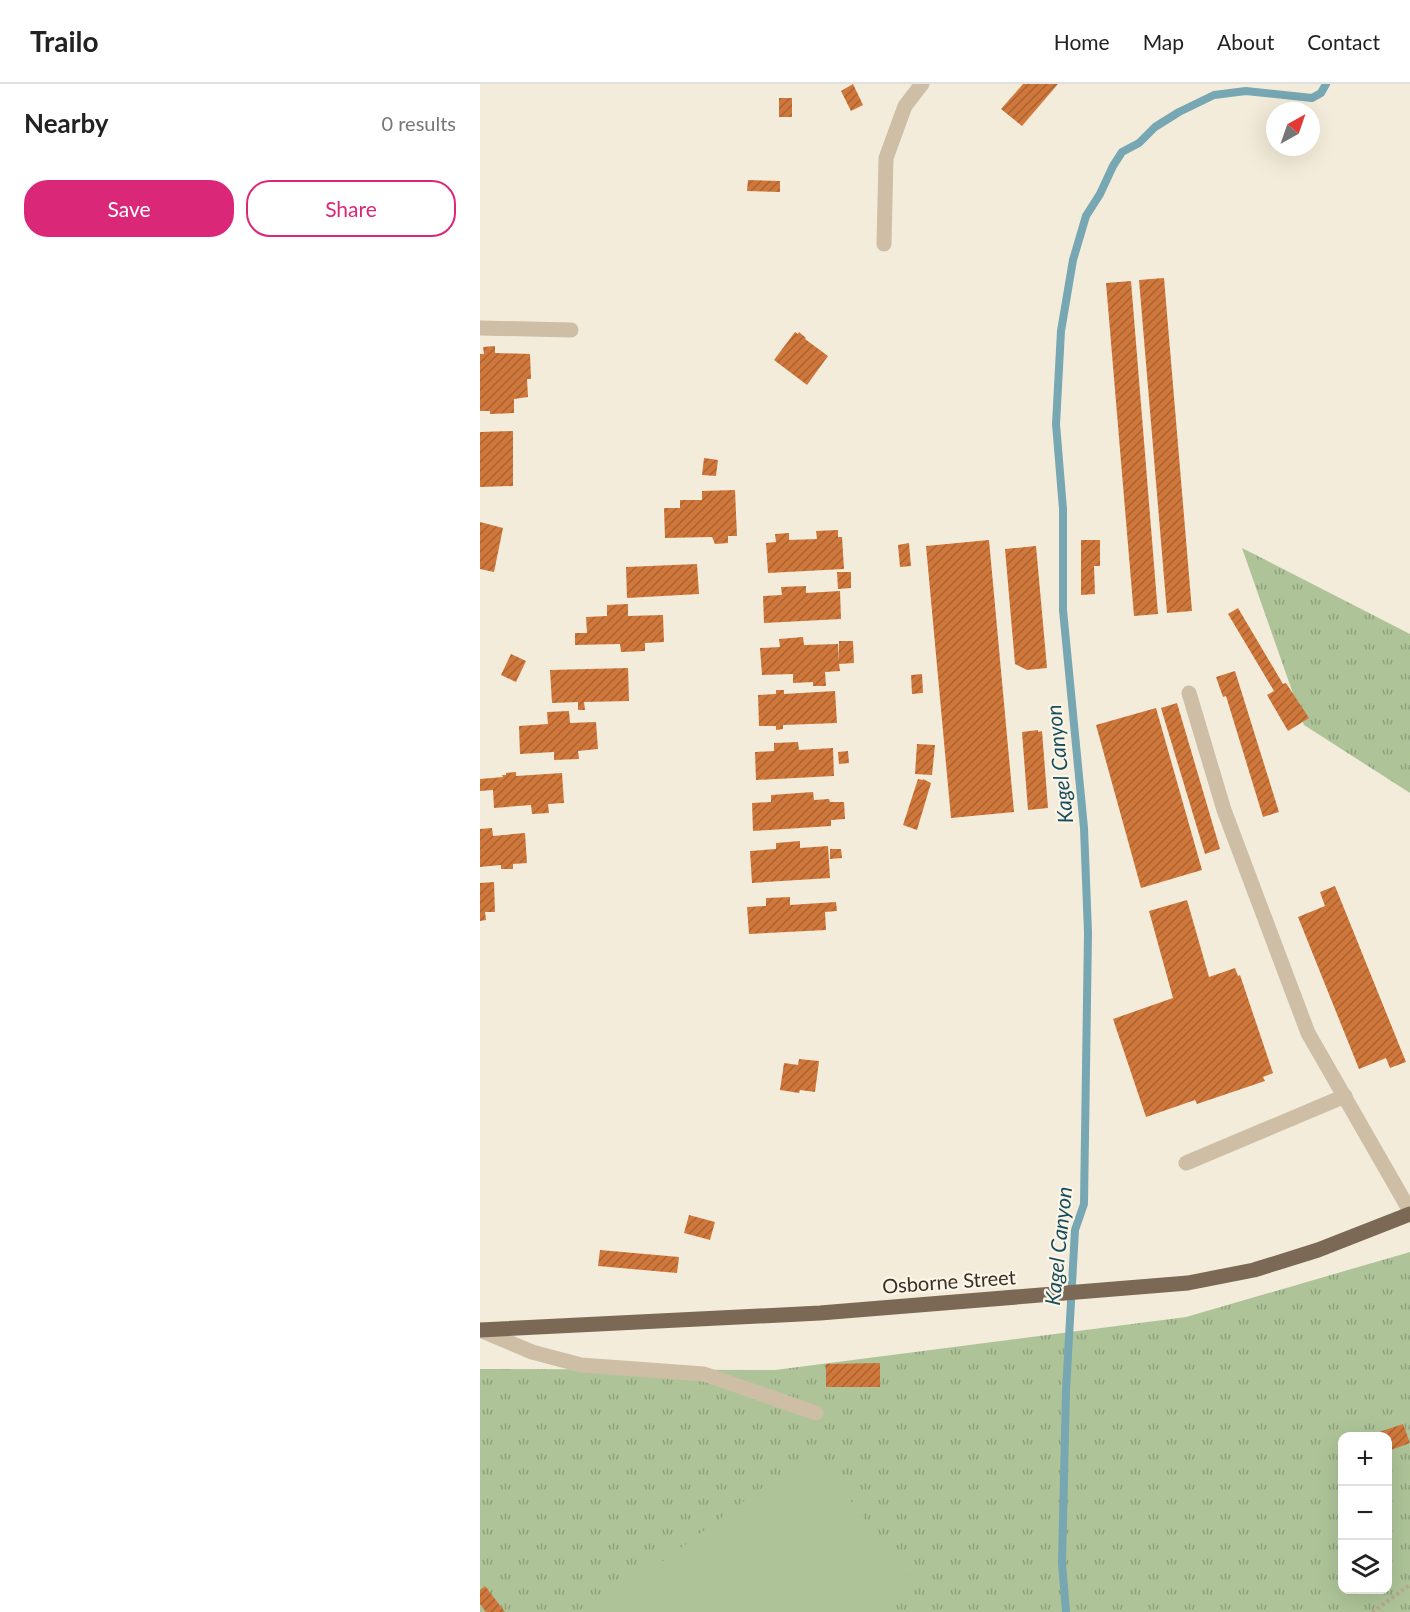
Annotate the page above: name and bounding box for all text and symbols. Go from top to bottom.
text: Trailo [30,24,99,58]
text: Home [1054,29,1110,54]
text: Map [1143,29,1184,54]
text: About [1217,29,1274,54]
text: Contact [1307,29,1380,54]
north arrow [1266,102,1320,156]
text: Nearby [24,107,109,139]
text: 0 results [381,111,456,135]
button: Save [24,180,234,237]
button: Share [246,180,456,237]
water label: Kagel Canyon [1040,704,1077,825]
water label: Kagel Canyon [1039,1185,1076,1306]
street label: Osborne Street [881,1264,1017,1298]
map controls [1338,1432,1392,1594]
button: + [1338,1432,1392,1486]
button: − [1338,1486,1392,1540]
button: layers [1338,1540,1392,1594]

